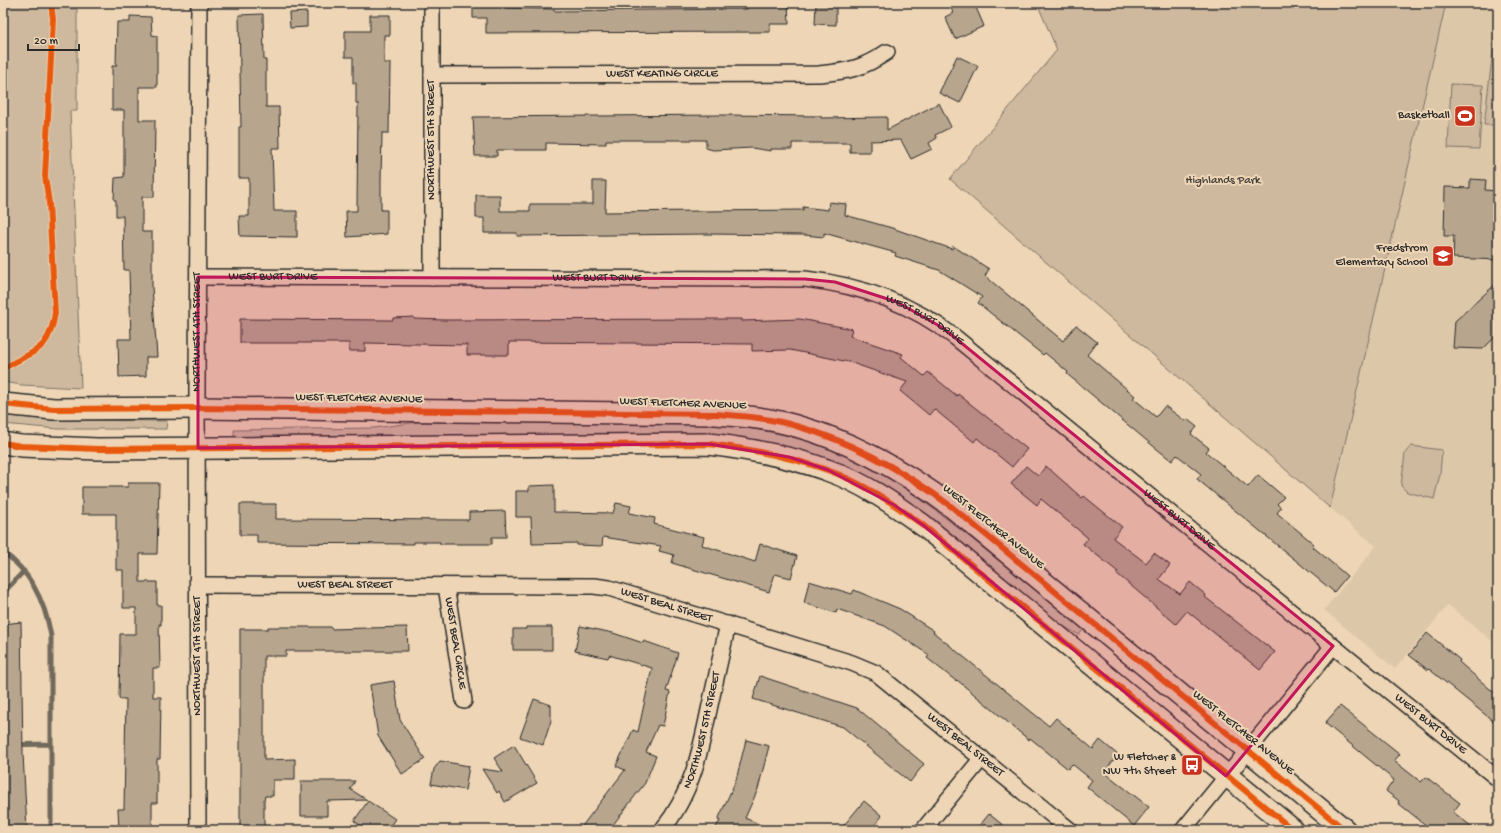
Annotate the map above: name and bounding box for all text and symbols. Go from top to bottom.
scale bar [28,26,79,52]
text: 20 m [34,35,59,49]
street label: WEST KEATING CIRCLE [606,67,718,82]
street label: NORTHWEST 5TH STREET [425,79,439,200]
sports icon: Basketball [1452,103,1478,129]
place label: Basketball [1397,109,1450,123]
park label: Highlands Park [1186,174,1262,188]
place label: Fredstrom Elementary School [1336,242,1428,270]
school or university icon: Fredstrom Elementary School [1430,243,1456,269]
street label: WEST BURT DRIVE [229,270,318,284]
street label: NORTHWEST 4TH STREET [190,271,205,392]
street label: WEST BURT DRIVE [553,271,642,285]
street label: WEST BURT DRIVE [883,292,967,349]
street label: WEST FLETCHER AVENUE [296,391,423,407]
street label: WEST FLETCHER AVENUE [619,395,747,413]
street label: WEST FLETCHER AVENUE [939,482,1047,573]
street label: WEST BURT DRIVE [1140,487,1218,554]
street label: WEST BEAL STREET [298,578,394,592]
street label: WEST BEAL STREET [619,585,715,627]
street label: NORTHWEST 4TH STREET [191,595,205,716]
street label: WEST BEAL CIRCLE [441,596,469,691]
street label: NORTHWEST 5TH STREET [681,669,724,791]
street label: WEST FLETCHER AVENUE [1189,688,1297,779]
street label: WEST BURT DRIVE [1391,691,1470,758]
street label: WEST BEAL STREET [924,710,1007,781]
place label: W Fletcher & NW 7th Street [1103,751,1177,779]
bus stop icon: W Fletcher & NW 7th Street [1179,752,1205,778]

